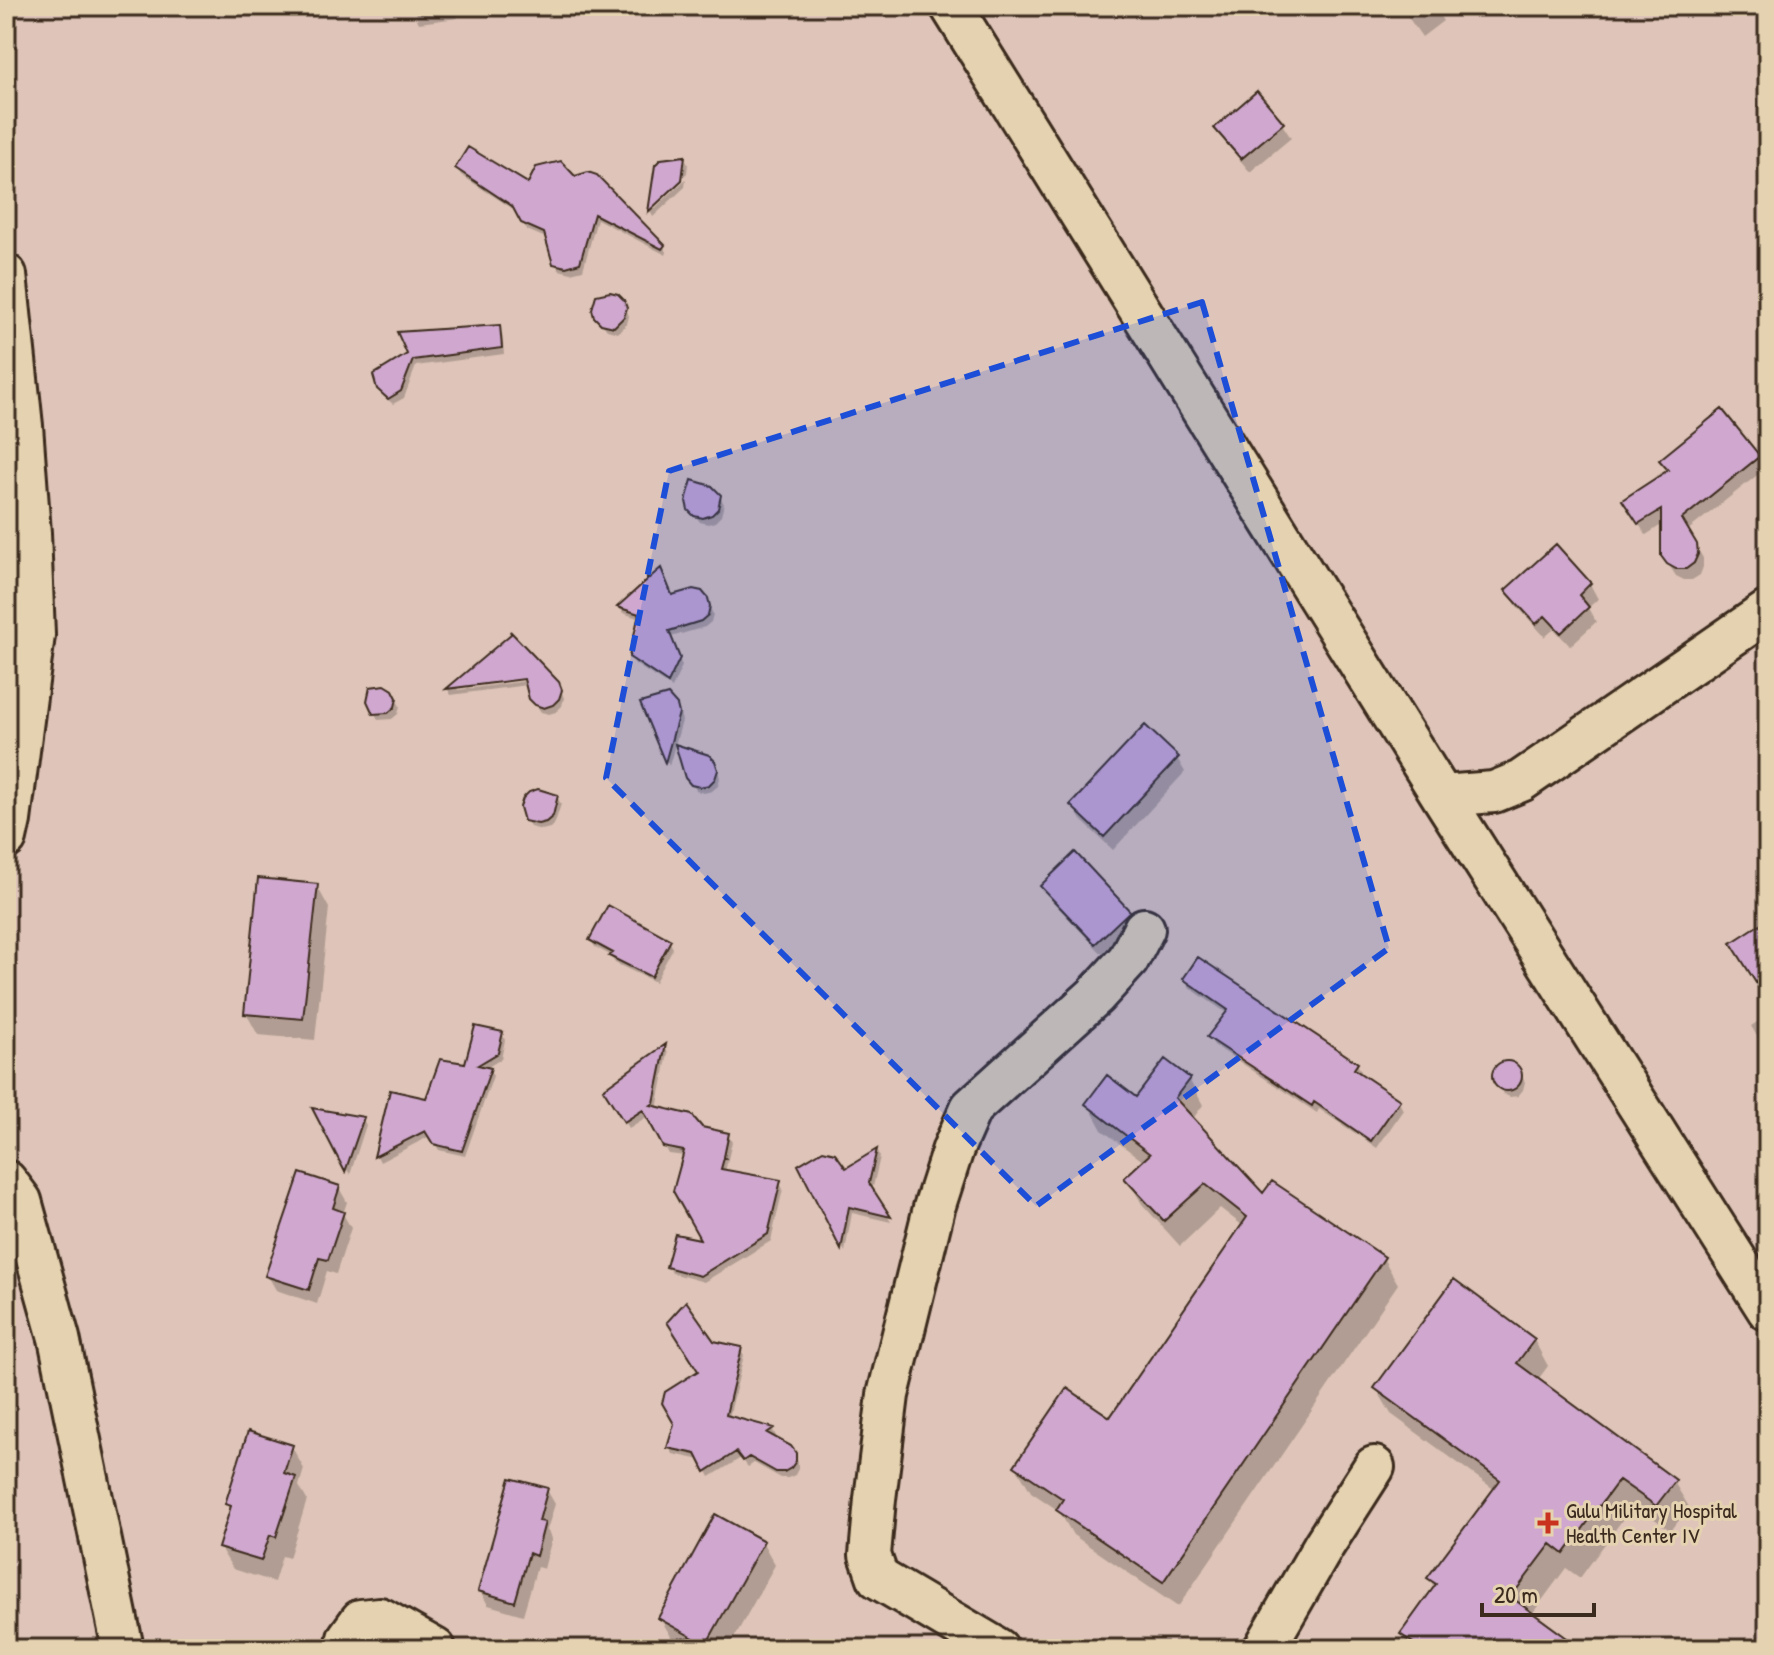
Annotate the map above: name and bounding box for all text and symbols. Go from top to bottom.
place label: Gulu Military Hospital Health Center IV [1566,1495,1737,1550]
marker: Gulu Military Hospital Health Center IV [1537,1512,1559,1534]
scale bar [1482,1567,1594,1617]
text: 20 m [1494,1578,1538,1610]

